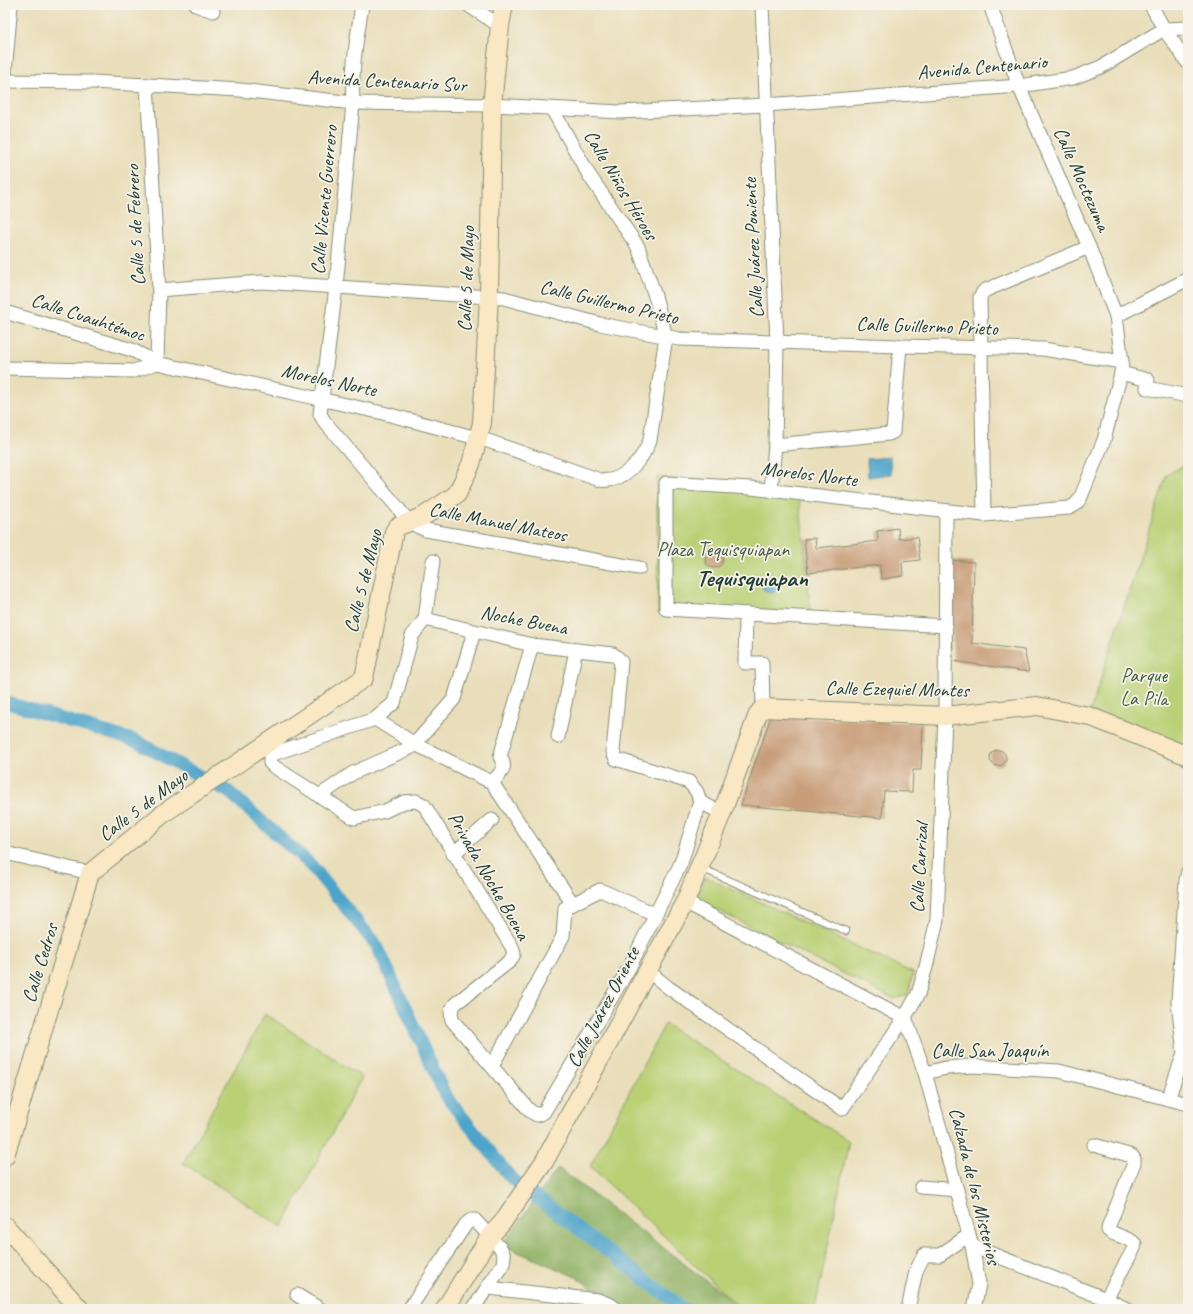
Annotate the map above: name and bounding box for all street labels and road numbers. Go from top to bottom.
street label: Avenida Centenario [916,49,1050,85]
street label: Avenida Centenario Sur [307,64,469,98]
street label: Calle Vicente Guerrero [305,123,343,276]
street label: Calle Moctezuma [1048,123,1117,237]
street label: Calle Niños Héroes [578,125,665,247]
street label: Calle 5 de Febrero [119,163,151,286]
street label: Calle Juárez Poniente [737,176,769,319]
street label: Calle 5 de Mayo [452,225,480,332]
street label: Calle Guillermo Prieto [537,274,682,330]
street label: Calle Cuauhtémoc [28,287,149,347]
street label: Calle Guillermo Prieto [856,311,999,341]
street label: Morelos Norte [279,358,380,403]
street label: Morelos Norte [760,456,860,492]
street label: Calle Manuel Mateos [427,496,571,548]
street label: Calle 5 de Mayo [338,526,388,635]
street label: Noche Buena [479,599,571,641]
street label: Calle Ezequiel Montes [825,675,971,703]
street label: Calle 5 de Mayo [93,763,193,847]
street label: Privada Noche Buena [442,808,537,946]
street label: Calle Carrizal [904,819,934,914]
street label: Calle Cedros [16,918,64,1006]
street label: Calle Juárez Oriente [561,941,646,1072]
street label: Calle San Joaquín [932,1038,1049,1063]
street label: Calzada de los Misterios [943,1105,1007,1269]

